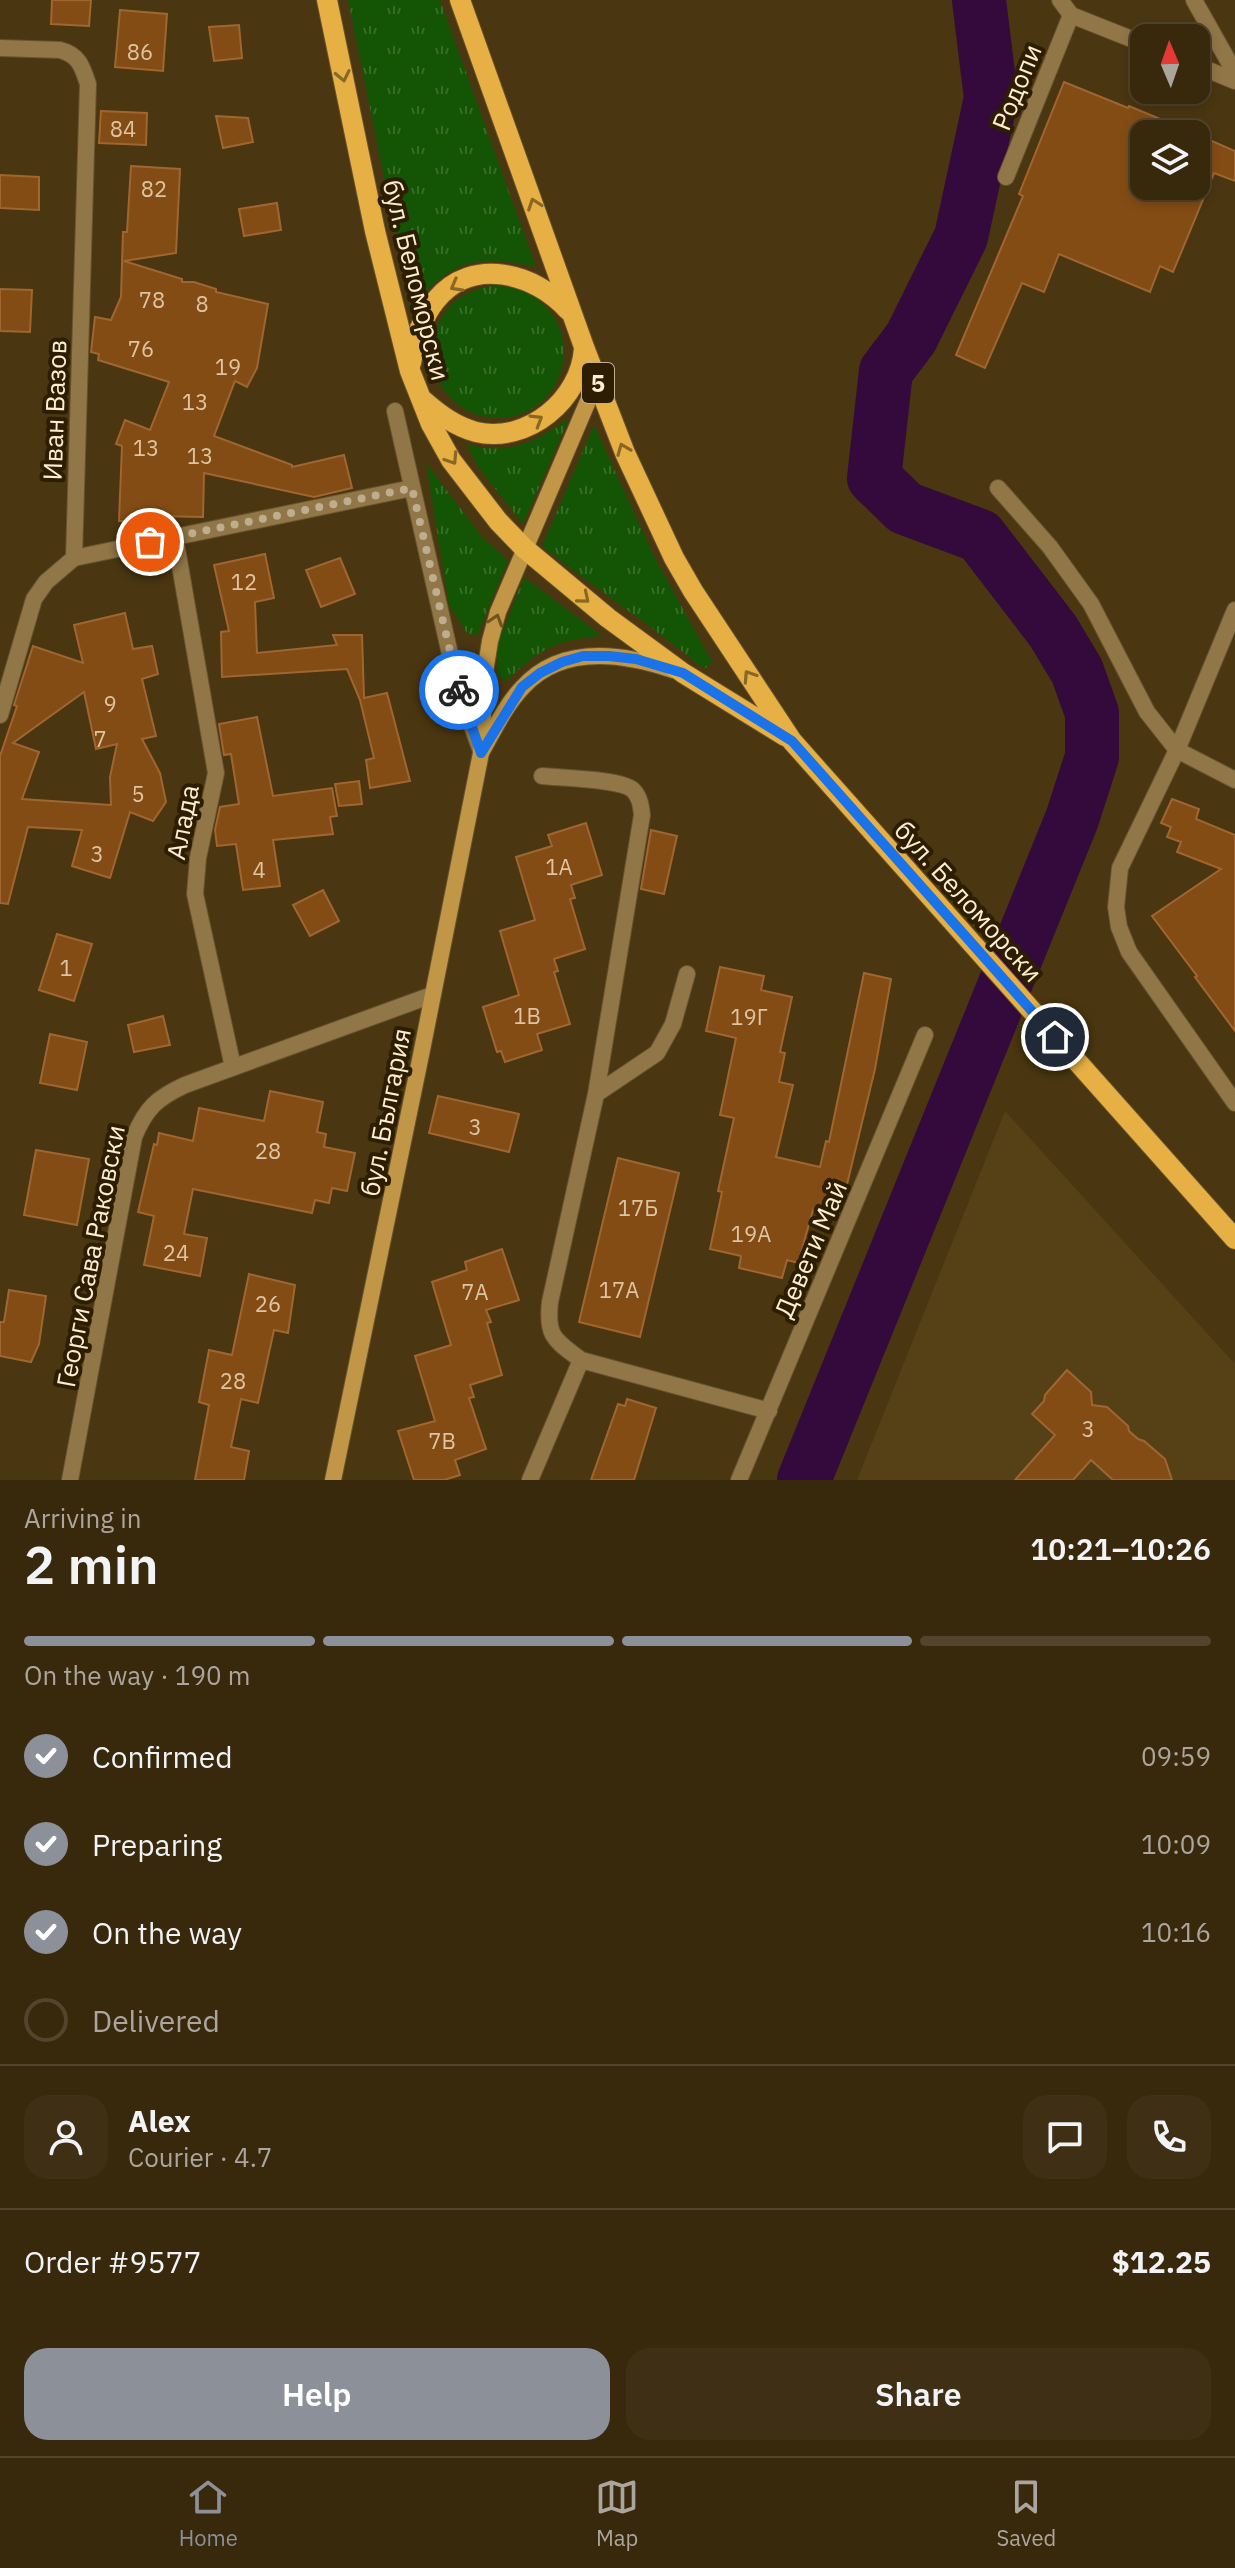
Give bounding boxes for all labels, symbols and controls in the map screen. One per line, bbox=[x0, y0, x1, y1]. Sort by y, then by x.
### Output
north arrow bbox=[1130, 24, 1210, 104]
map controls bbox=[1130, 24, 1210, 200]
house number: 86 bbox=[127, 37, 153, 66]
street label: Родопи bbox=[983, 39, 1049, 135]
one-way arrow bbox=[334, 69, 351, 83]
house number: 84 bbox=[110, 114, 136, 143]
button: layers bbox=[1130, 120, 1210, 200]
house number: 82 bbox=[141, 174, 167, 203]
street label: бул. Беломорски bbox=[376, 176, 458, 384]
one-way arrow bbox=[527, 198, 544, 212]
one-way arrow bbox=[450, 276, 464, 291]
house number: 78 bbox=[139, 285, 165, 314]
house number: 8 bbox=[195, 289, 209, 318]
house number: 76 bbox=[128, 334, 154, 363]
street label: Иван Вазов bbox=[35, 339, 73, 481]
house number: 19 bbox=[215, 352, 241, 381]
road number: 5 bbox=[582, 363, 614, 403]
house number: 13 bbox=[182, 387, 208, 416]
one-way arrow bbox=[528, 414, 543, 430]
house number: 13 bbox=[133, 433, 159, 462]
house number: 13 bbox=[187, 441, 213, 470]
one-way arrow bbox=[617, 443, 633, 457]
one-way arrow bbox=[442, 450, 457, 465]
pin bbox=[116, 508, 184, 576]
icon: bag bbox=[128, 520, 172, 564]
house number: 12 bbox=[231, 567, 257, 596]
one-way arrow bbox=[575, 588, 589, 603]
one-way arrow bbox=[487, 614, 503, 627]
courier bbox=[419, 650, 499, 730]
icon: bike bbox=[437, 668, 481, 712]
one-way arrow bbox=[743, 670, 758, 684]
house number: 9 bbox=[103, 689, 117, 718]
house number: 7 bbox=[93, 724, 107, 753]
house number: 5 bbox=[131, 779, 145, 808]
street label: Алада bbox=[158, 782, 206, 862]
street label: бул. Беломорски bbox=[888, 813, 1050, 989]
house number: 3 bbox=[90, 839, 104, 868]
house number: 1А bbox=[545, 852, 573, 881]
house number: 4 bbox=[252, 855, 266, 884]
house number: 1 bbox=[59, 953, 73, 982]
house number: 1В bbox=[513, 1001, 541, 1030]
house number: 19Г bbox=[730, 1002, 768, 1031]
pin bbox=[1021, 1003, 1089, 1071]
icon: home bbox=[1033, 1015, 1077, 1059]
street label: бул. България bbox=[352, 1025, 418, 1199]
house number: 3 bbox=[468, 1112, 482, 1141]
street label: Георги Сава Раковски bbox=[48, 1122, 132, 1390]
house number: 28 bbox=[255, 1136, 281, 1165]
street label: Девети Май bbox=[766, 1175, 854, 1323]
house number: 17Б bbox=[618, 1193, 658, 1222]
house number: 19А bbox=[731, 1219, 771, 1248]
house number: 24 bbox=[163, 1238, 189, 1267]
house number: 17А bbox=[599, 1275, 639, 1304]
house number: 7А bbox=[461, 1277, 489, 1306]
house number: 26 bbox=[255, 1289, 281, 1318]
house number: 28 bbox=[220, 1366, 246, 1395]
house number: 3 bbox=[1081, 1414, 1095, 1443]
house number: 7В bbox=[428, 1426, 456, 1455]
text: Arriving in bbox=[24, 1501, 141, 1535]
text: 10:21–10:26 bbox=[1030, 1529, 1211, 1568]
text: 2 min bbox=[24, 1531, 159, 1598]
text: On the way · 190 m bbox=[24, 1658, 250, 1692]
icon: check bbox=[24, 1734, 68, 1778]
text: Confirmed bbox=[92, 1737, 233, 1776]
text: 09:59 bbox=[1141, 1739, 1211, 1773]
icon: check bbox=[24, 1822, 68, 1866]
text: Preparing bbox=[92, 1825, 222, 1864]
text: 10:09 bbox=[1141, 1827, 1211, 1861]
icon: check bbox=[24, 1910, 68, 1954]
text: On the way bbox=[92, 1913, 242, 1952]
text: 10:16 bbox=[1141, 1915, 1211, 1949]
text: Delivered bbox=[92, 2001, 220, 2040]
button: person bbox=[24, 2095, 108, 2179]
button: chat bbox=[1023, 2095, 1107, 2179]
button: phone bbox=[1127, 2095, 1211, 2179]
text: Alex bbox=[128, 2101, 191, 2140]
text: Courier · 4.7 bbox=[128, 2140, 272, 2174]
text: Order #9577 bbox=[24, 2242, 201, 2281]
text: $12.25 bbox=[1112, 2242, 1211, 2281]
button: Help bbox=[24, 2348, 610, 2440]
button: Share bbox=[626, 2348, 1211, 2440]
tab: Home bbox=[179, 2475, 238, 2552]
tab: Map bbox=[595, 2475, 639, 2552]
tab: Saved bbox=[996, 2475, 1056, 2552]

